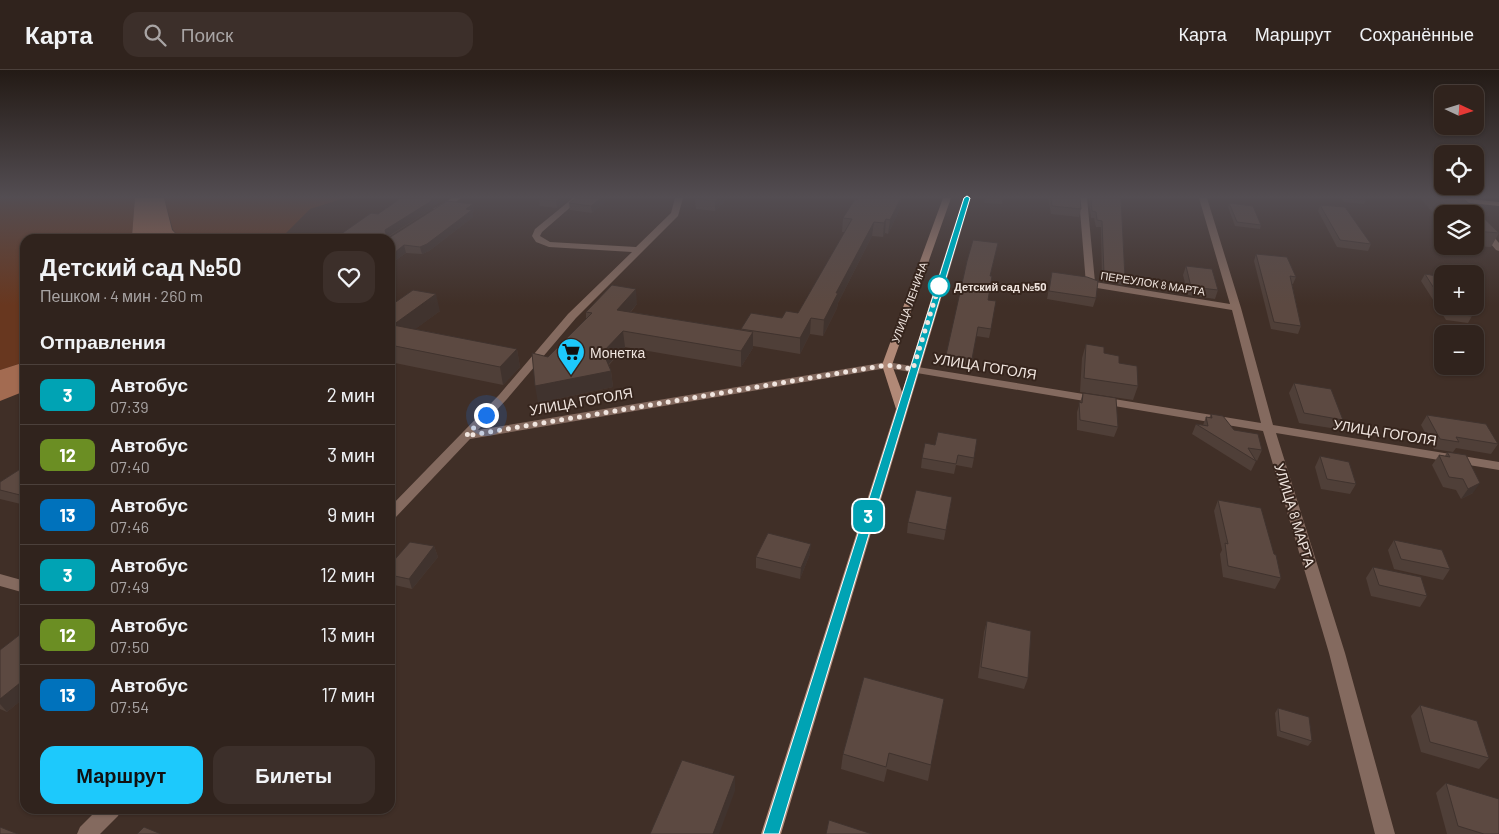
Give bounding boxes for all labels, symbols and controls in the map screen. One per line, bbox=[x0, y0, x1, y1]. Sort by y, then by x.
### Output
search box bbox=[123, 12, 473, 57]
text: Карта bbox=[25, 20, 93, 49]
icon: search bbox=[141, 21, 169, 49]
text: Поиск bbox=[181, 23, 233, 46]
text: Карта bbox=[1179, 23, 1227, 45]
text: Маршрут bbox=[1255, 23, 1331, 45]
text: Сохранённые bbox=[1359, 23, 1474, 45]
north arrow bbox=[1434, 85, 1484, 135]
map controls bbox=[1434, 85, 1484, 375]
button: locate bbox=[1434, 145, 1484, 195]
button: layers bbox=[1434, 205, 1484, 255]
button: heart bbox=[323, 251, 375, 303]
text: Детский сад №50 bbox=[40, 252, 242, 281]
street label: УЛИЦА ЛЕНИНА bbox=[888, 259, 930, 344]
button: + bbox=[1434, 265, 1484, 315]
street label: ПЕРЕУЛОК 8 МАРТА bbox=[1100, 268, 1207, 298]
marker: Детский сад №50 bbox=[928, 275, 950, 297]
place label: Детский сад №50 bbox=[954, 280, 1047, 293]
text: Пешком · 4 мин · 260 m bbox=[40, 286, 203, 305]
button: − bbox=[1434, 325, 1484, 375]
text: Отправления bbox=[40, 330, 166, 353]
supermarket icon: Монетка bbox=[556, 337, 586, 376]
place label: Монетка bbox=[590, 344, 646, 361]
street label: УЛИЦА ГОГОЛЯ bbox=[932, 349, 1038, 383]
text: Автобус bbox=[110, 373, 188, 396]
text: 2 мин bbox=[327, 383, 375, 406]
text: 3 bbox=[63, 384, 72, 406]
street label: УЛИЦА ГОГОЛЯ bbox=[528, 384, 634, 418]
text: 07:39 bbox=[110, 397, 149, 416]
your location bbox=[474, 403, 499, 428]
street label: УЛИЦА ГОГОЛЯ bbox=[1332, 415, 1438, 449]
text: Автобус bbox=[110, 433, 188, 456]
text: 3 мин bbox=[327, 443, 375, 466]
text: 12 bbox=[59, 444, 76, 466]
text: 07:40 bbox=[110, 457, 150, 476]
street label: УЛИЦА 8 МАРТА bbox=[1271, 461, 1319, 569]
text: Автобус bbox=[110, 493, 188, 516]
line badge: 3 bbox=[852, 500, 884, 532]
text: 9 мин bbox=[327, 503, 375, 526]
text: 13 bbox=[59, 504, 76, 526]
text: 3 bbox=[863, 505, 873, 527]
text: 07:46 bbox=[110, 517, 149, 536]
text: Автобус bbox=[110, 553, 188, 576]
text: 12 мин bbox=[320, 563, 375, 586]
text: 3 bbox=[63, 564, 72, 586]
text: 07:49 bbox=[110, 577, 149, 596]
text: Автобус bbox=[110, 613, 188, 636]
text: 13 мин bbox=[321, 623, 375, 646]
text: 12 bbox=[59, 624, 76, 646]
text: 07:50 bbox=[110, 637, 149, 656]
text: Автобус bbox=[110, 673, 188, 696]
text: 17 мин bbox=[321, 683, 375, 706]
text: 13 bbox=[59, 684, 76, 706]
text: 07:54 bbox=[110, 697, 149, 716]
button: Маршрут bbox=[40, 746, 203, 804]
button: Билеты bbox=[213, 746, 375, 804]

